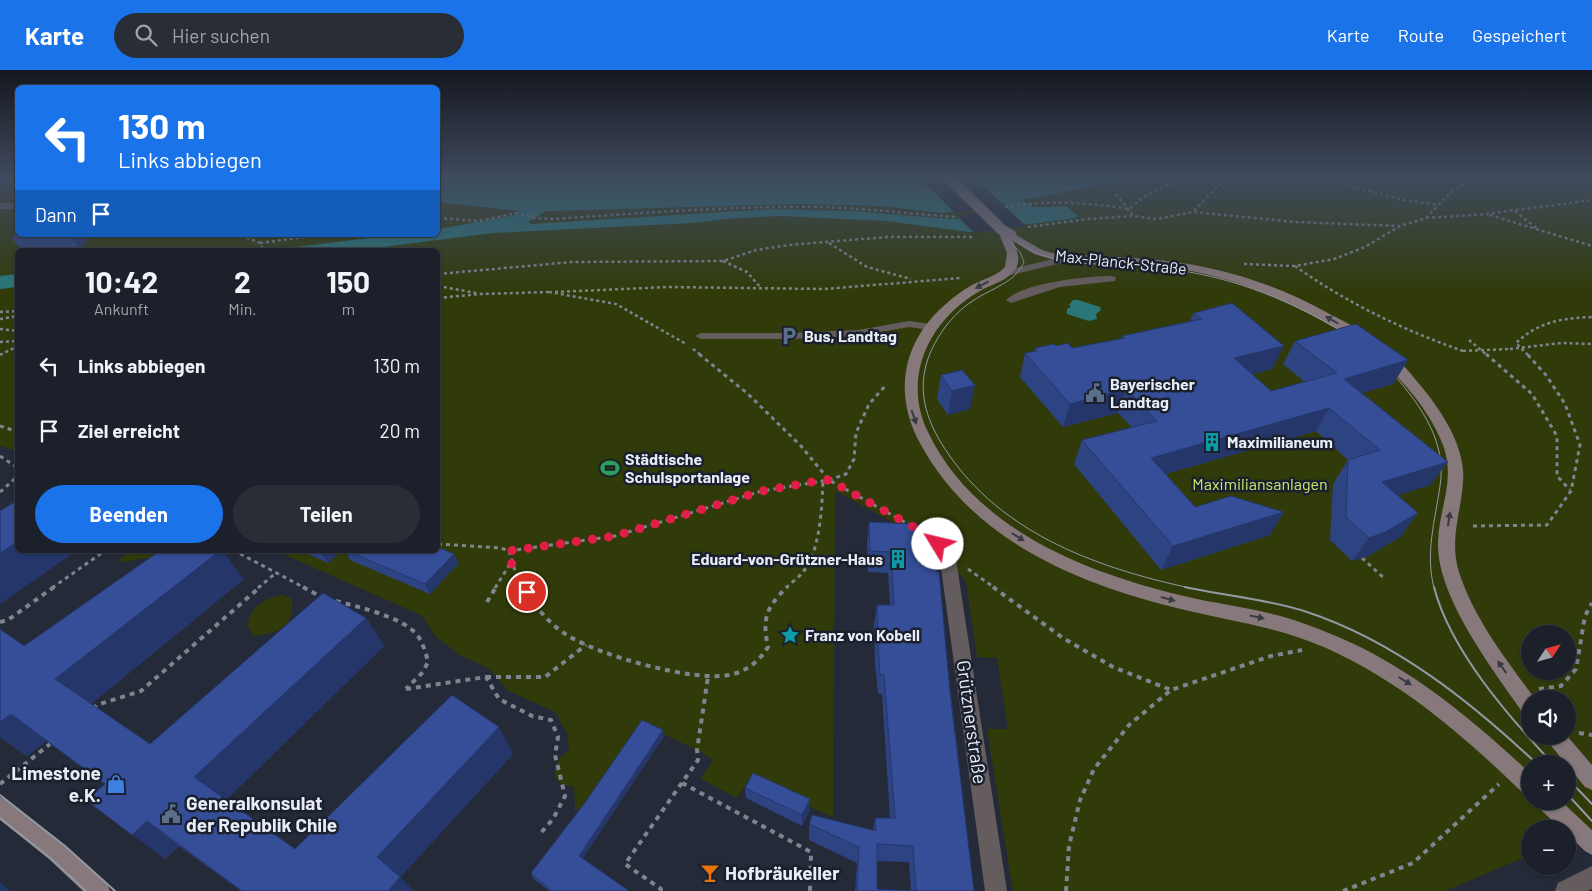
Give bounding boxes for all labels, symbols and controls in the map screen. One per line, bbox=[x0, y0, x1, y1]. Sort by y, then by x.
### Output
search box bbox=[114, 13, 464, 58]
text: Karte bbox=[25, 21, 84, 50]
icon: search bbox=[132, 21, 160, 49]
text: Hier suchen bbox=[172, 24, 270, 47]
text: Karte bbox=[1327, 24, 1370, 46]
text: Route bbox=[1398, 24, 1444, 46]
text: Gespeichert bbox=[1472, 24, 1567, 46]
text: 130 m bbox=[118, 104, 205, 146]
icon: left bbox=[35, 105, 100, 170]
text: Links abbiegen bbox=[118, 146, 262, 172]
icon: arrive bbox=[87, 200, 115, 228]
text: Dann bbox=[35, 203, 77, 226]
street label: Max-Planck-Straße bbox=[1054, 245, 1188, 278]
text: 10:42 bbox=[85, 263, 158, 299]
text: 2 bbox=[234, 263, 251, 299]
text: 150 bbox=[326, 263, 370, 299]
one-way arrow bbox=[975, 281, 990, 289]
text: Ankunft bbox=[94, 299, 149, 318]
text: Min. bbox=[228, 299, 256, 318]
text: m bbox=[342, 299, 355, 318]
one-way arrow bbox=[1324, 316, 1339, 324]
parking icon: Bus, Landtag bbox=[778, 325, 800, 347]
place label: Bus, Landtag bbox=[804, 326, 897, 345]
icon: left bbox=[35, 352, 63, 380]
text: Links abbiegen bbox=[78, 354, 205, 377]
text: 130 m bbox=[373, 354, 420, 377]
place label: Bayerischer Landtag bbox=[1110, 374, 1195, 411]
public building icon: Bayerischer Landtag bbox=[1084, 382, 1106, 404]
one-way arrow bbox=[911, 410, 919, 425]
icon: arrive bbox=[35, 417, 63, 445]
text: Ziel erreicht bbox=[78, 419, 180, 442]
text: 20 m bbox=[380, 419, 420, 442]
building icon: Maximilianeum bbox=[1201, 431, 1223, 453]
place label: Maximilianeum bbox=[1227, 432, 1333, 451]
place label: Städtische Schulsportanlage bbox=[625, 449, 750, 486]
sports icon: Städtische Schulsportanlage bbox=[599, 457, 621, 479]
park label: Maximiliansanlagen bbox=[1192, 474, 1328, 493]
button: Beenden bbox=[35, 485, 223, 543]
button: Teilen bbox=[233, 485, 420, 543]
one-way arrow bbox=[1446, 510, 1454, 526]
position arrow bbox=[911, 517, 963, 569]
one-way arrow bbox=[1012, 533, 1025, 542]
building icon: Eduard-von-Grützner-Haus bbox=[887, 548, 909, 570]
place label: Eduard-von-Grützner-Haus bbox=[691, 549, 883, 568]
pin bbox=[506, 571, 548, 613]
icon: arrive bbox=[513, 578, 541, 606]
one-way arrow bbox=[1160, 595, 1175, 603]
one-way arrow bbox=[1249, 613, 1264, 621]
place icon: Franz von Kobell bbox=[779, 624, 801, 646]
place label: Franz von Kobell bbox=[805, 625, 920, 644]
north arrow bbox=[1521, 625, 1576, 680]
map controls bbox=[1521, 625, 1576, 875]
street label: Grütznerstraße bbox=[952, 659, 993, 785]
one-way arrow bbox=[1497, 661, 1507, 674]
one-way arrow bbox=[1399, 677, 1412, 686]
button: sound bbox=[1521, 690, 1576, 745]
button: + bbox=[1521, 755, 1576, 810]
place label: Limestone e.K. bbox=[11, 761, 101, 806]
shop icon: Limestone e.K. bbox=[105, 773, 127, 795]
place label: Generalkonsulat der Republik Chile bbox=[186, 791, 337, 836]
public building icon: Generalkonsulat der Republik Chile bbox=[160, 803, 182, 825]
button: − bbox=[1521, 820, 1576, 875]
place label: Hofbräukeller bbox=[725, 861, 840, 884]
bar icon: Hofbräukeller bbox=[699, 862, 721, 884]

